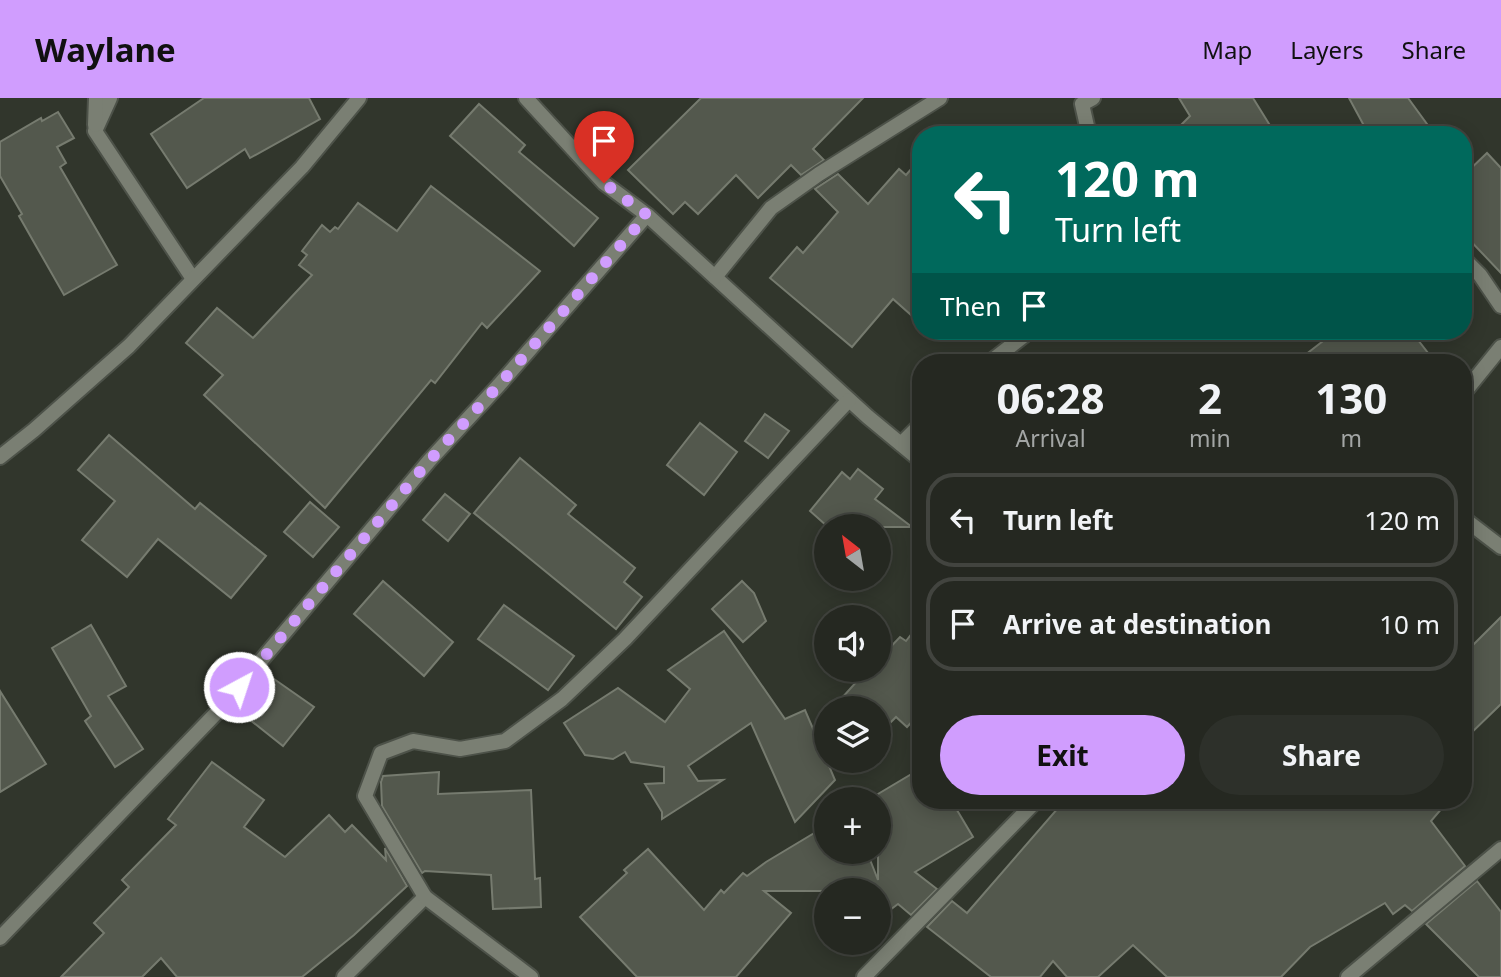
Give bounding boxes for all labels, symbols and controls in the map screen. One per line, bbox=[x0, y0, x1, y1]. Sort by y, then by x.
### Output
text: Waylane bbox=[35, 27, 176, 72]
text: Map bbox=[1202, 33, 1252, 66]
text: Layers bbox=[1290, 33, 1364, 66]
text: Share bbox=[1402, 33, 1466, 66]
pin bbox=[574, 111, 634, 183]
icon: arrive bbox=[585, 122, 623, 160]
text: 120 m bbox=[1055, 145, 1200, 211]
icon: left bbox=[940, 154, 1031, 245]
text: Turn left bbox=[1055, 208, 1181, 251]
icon: arrive bbox=[1015, 287, 1053, 325]
text: Then bbox=[940, 288, 1001, 324]
text: 06:28 bbox=[997, 369, 1104, 426]
text: 2 bbox=[1198, 369, 1222, 426]
text: 130 bbox=[1315, 369, 1387, 426]
text: Arrival bbox=[1015, 422, 1086, 454]
text: min bbox=[1189, 422, 1231, 454]
text: m bbox=[1341, 422, 1362, 454]
icon: left bbox=[944, 501, 982, 539]
text: Turn left bbox=[1003, 502, 1114, 538]
text: 120 m bbox=[1364, 502, 1440, 538]
north arrow bbox=[814, 514, 891, 592]
map controls bbox=[814, 514, 891, 955]
button: sound bbox=[814, 605, 891, 682]
icon: arrive bbox=[944, 605, 982, 643]
text: Arrive at destination bbox=[1003, 606, 1272, 642]
text: 10 m bbox=[1379, 606, 1440, 642]
position arrow bbox=[202, 650, 276, 724]
button: layers bbox=[814, 696, 891, 773]
button: Exit bbox=[940, 715, 1185, 795]
button: Share bbox=[1199, 715, 1444, 795]
button: + bbox=[814, 787, 891, 864]
button: − bbox=[814, 878, 891, 955]

